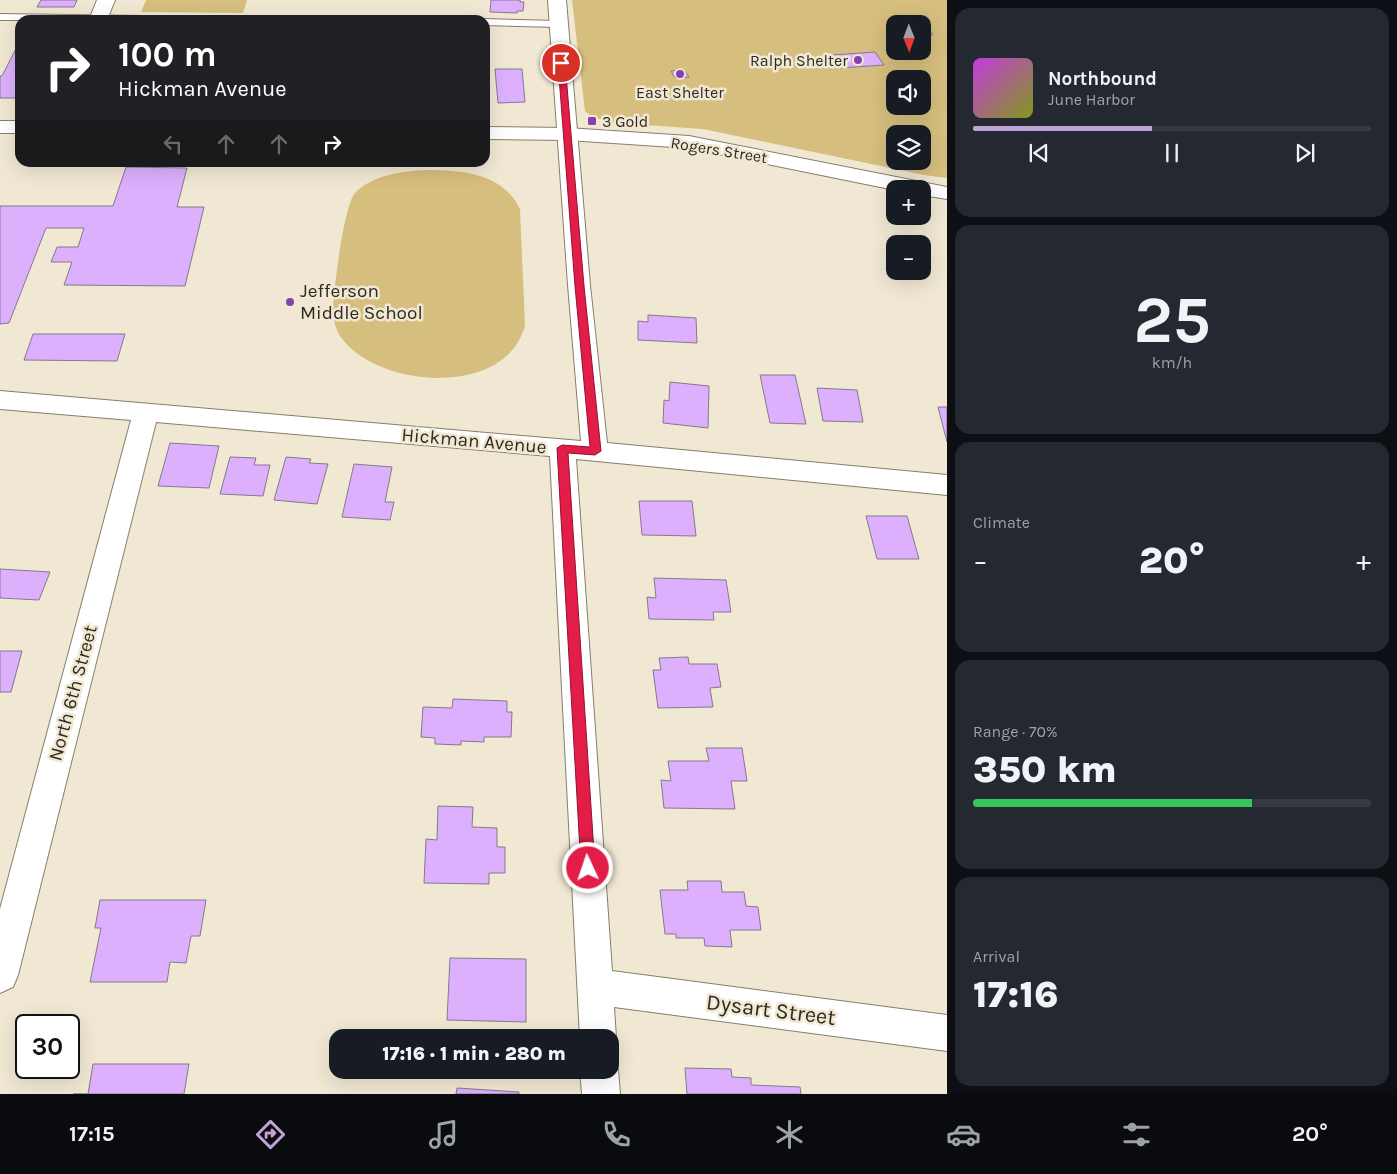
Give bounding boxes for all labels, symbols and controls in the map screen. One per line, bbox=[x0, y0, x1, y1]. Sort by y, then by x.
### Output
north arrow bbox=[886, 15, 931, 60]
map controls bbox=[886, 15, 931, 280]
text: 100 m bbox=[118, 34, 217, 75]
icon: right bbox=[35, 35, 100, 100]
pin bbox=[540, 42, 582, 84]
icon: arrive bbox=[547, 49, 575, 77]
place label: Ralph Shelter bbox=[750, 51, 848, 70]
marker: Ralph Shelter bbox=[852, 54, 864, 66]
marker: East Shelter bbox=[674, 68, 686, 80]
text: Northbound bbox=[1048, 68, 1157, 90]
button: sound bbox=[886, 70, 931, 115]
text: Hickman Avenue bbox=[118, 76, 287, 102]
place label: East Shelter bbox=[636, 83, 724, 102]
text: June Harbor bbox=[1048, 90, 1135, 109]
place label: 3 Gold bbox=[602, 112, 648, 131]
marker: 3 Gold bbox=[586, 115, 598, 127]
button: layers bbox=[886, 125, 931, 170]
icon: left bbox=[159, 130, 187, 158]
icon: ahead bbox=[212, 130, 240, 158]
icon: ahead bbox=[265, 130, 293, 158]
icon: right bbox=[318, 130, 346, 158]
street label: Rogers Street bbox=[669, 133, 769, 167]
icon: previous bbox=[1025, 139, 1053, 167]
icon: pause bbox=[1158, 139, 1186, 167]
icon: next bbox=[1291, 139, 1319, 167]
button: + bbox=[886, 180, 931, 225]
button: − bbox=[886, 235, 931, 280]
place label: Jefferson Middle School bbox=[300, 280, 423, 324]
text: 25 bbox=[1133, 282, 1211, 358]
marker: Jefferson Middle School bbox=[284, 296, 296, 308]
text: km/h bbox=[1152, 353, 1192, 372]
street label: Hickman Avenue bbox=[401, 424, 547, 458]
text: Climate bbox=[973, 513, 1030, 532]
text: 20° bbox=[1139, 538, 1205, 583]
text: − bbox=[973, 544, 988, 577]
text: + bbox=[1356, 544, 1371, 577]
street label: North 6th Street bbox=[44, 623, 102, 763]
text: Range · 70% bbox=[973, 722, 1058, 741]
text: 350 km bbox=[973, 747, 1117, 792]
position arrow bbox=[561, 841, 613, 893]
text: Arrival bbox=[973, 947, 1020, 966]
text: 17:16 bbox=[973, 972, 1058, 1017]
street label: Dysart Street bbox=[705, 989, 837, 1031]
speed limit sign: 30 bbox=[15, 1014, 80, 1079]
text: 17:16 · 1 min · 280 m bbox=[382, 1043, 566, 1065]
icon: directions bbox=[253, 1117, 288, 1152]
icon: music bbox=[426, 1117, 461, 1152]
icon: phone bbox=[599, 1117, 634, 1152]
icon: climate bbox=[772, 1117, 807, 1152]
icon: car bbox=[946, 1117, 981, 1152]
icon: filters bbox=[1119, 1117, 1154, 1152]
text: 17:15 bbox=[69, 1121, 114, 1147]
text: 20° bbox=[1292, 1121, 1328, 1147]

